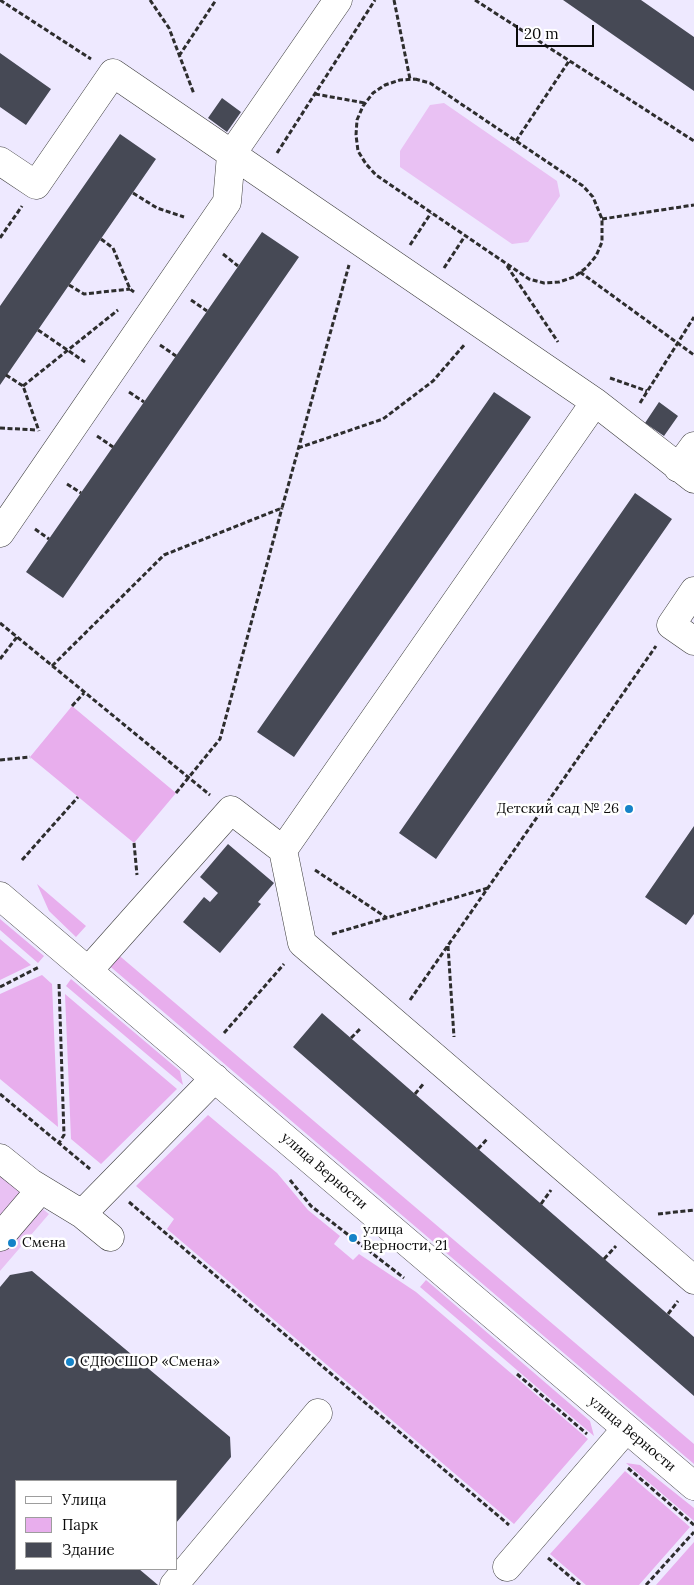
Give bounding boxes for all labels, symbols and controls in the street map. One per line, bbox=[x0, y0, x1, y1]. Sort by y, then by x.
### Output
scale bar bbox=[519, 15, 596, 47]
text: 20 m bbox=[524, 24, 559, 43]
place label: Детский сад № 26 bbox=[497, 801, 619, 817]
marker: Детский сад № 26 bbox=[623, 803, 635, 815]
street label: улица Верности bbox=[277, 1129, 371, 1213]
place label: улица Верности, 21 bbox=[363, 1222, 448, 1254]
marker: улица Верности, 21 bbox=[347, 1232, 359, 1244]
place label: Смена bbox=[22, 1235, 66, 1251]
marker: Смена bbox=[6, 1237, 18, 1249]
place label: СДЮСШОР «Смена» bbox=[80, 1354, 220, 1370]
marker: СДЮСШОР «Смена» bbox=[64, 1356, 76, 1368]
street label: улица Верности bbox=[585, 1393, 679, 1475]
legend bbox=[15, 1480, 178, 1570]
text: Улица bbox=[62, 1490, 106, 1509]
text: Парк bbox=[62, 1515, 98, 1534]
text: Здание bbox=[62, 1540, 115, 1559]

